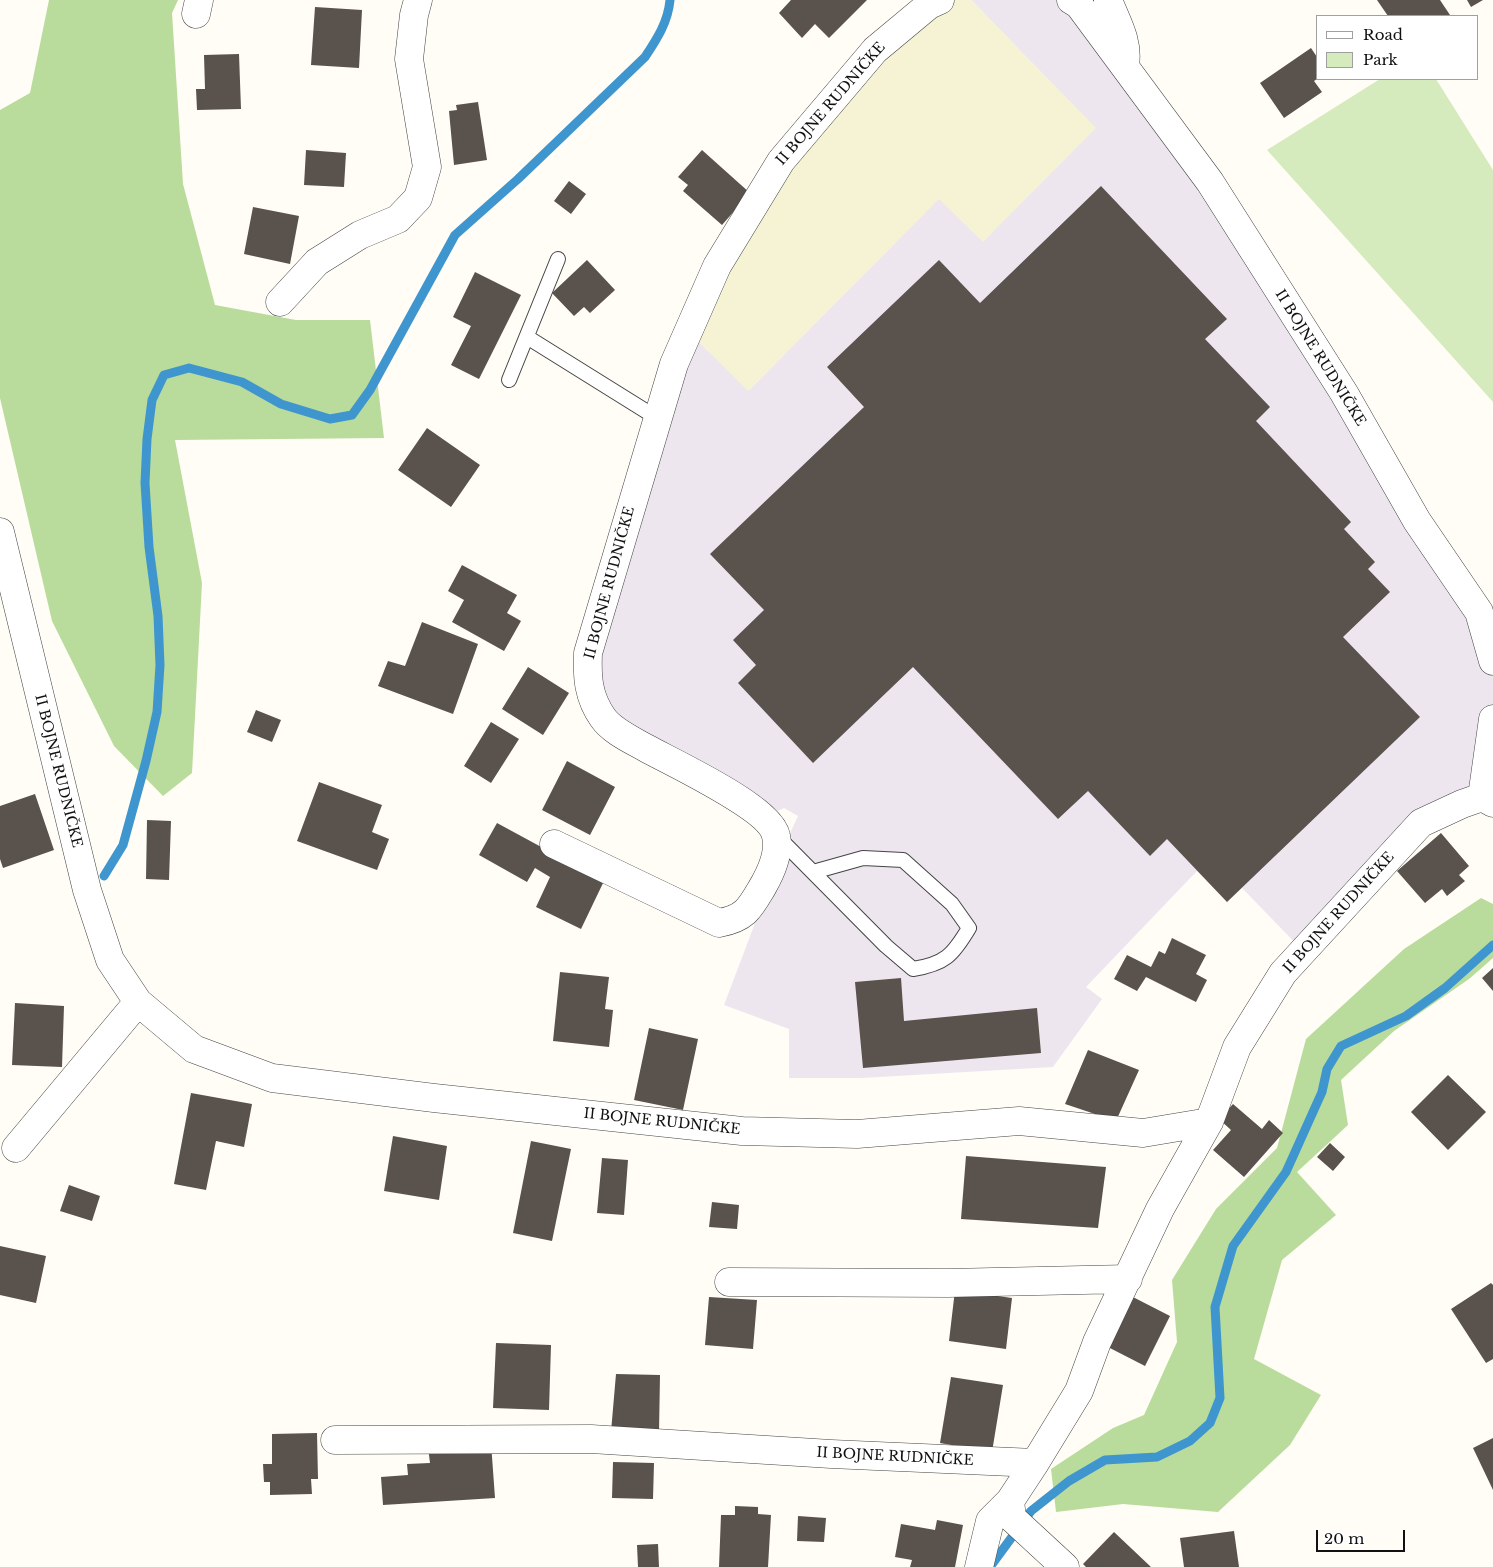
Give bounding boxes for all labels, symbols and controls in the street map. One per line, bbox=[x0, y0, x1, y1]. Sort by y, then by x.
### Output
legend bbox=[1316, 15, 1478, 80]
text: Road bbox=[1363, 25, 1403, 44]
street label: II BOJNE RUDNIČKE bbox=[773, 39, 889, 169]
text: Park bbox=[1363, 50, 1398, 69]
street label: II BOJNE RUDNIČKE bbox=[1271, 287, 1369, 429]
street label: II BOJNE RUDNIČKE bbox=[582, 505, 638, 661]
street label: II BOJNE RUDNIČKE bbox=[31, 693, 85, 849]
street label: II BOJNE RUDNIČKE bbox=[1280, 849, 1398, 977]
street label: II BOJNE RUDNIČKE bbox=[583, 1105, 741, 1139]
street label: II BOJNE RUDNIČKE bbox=[816, 1444, 974, 1470]
scale bar bbox=[1318, 1520, 1407, 1552]
text: 20 m bbox=[1324, 1529, 1364, 1548]

